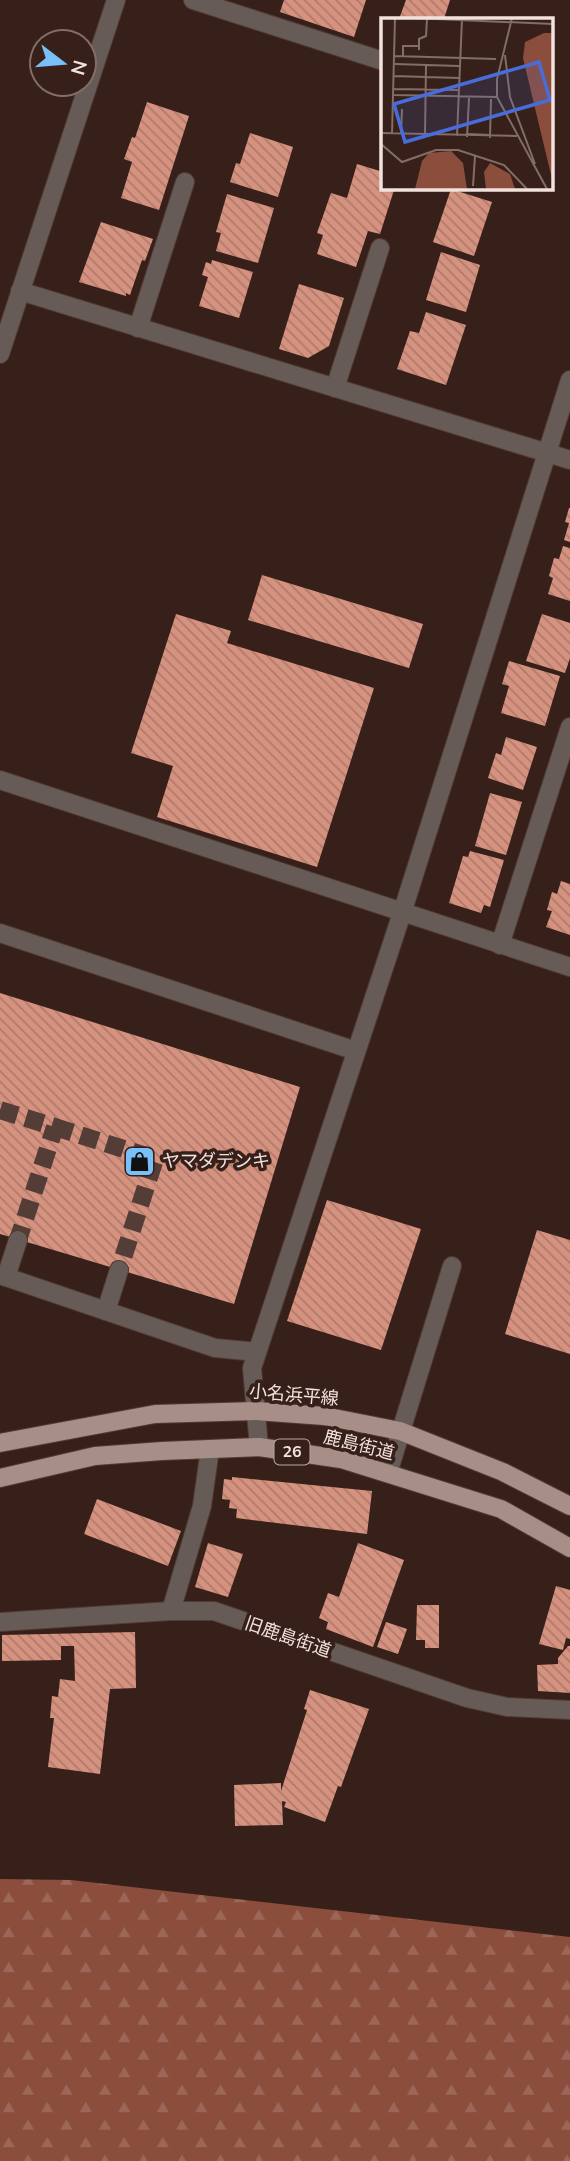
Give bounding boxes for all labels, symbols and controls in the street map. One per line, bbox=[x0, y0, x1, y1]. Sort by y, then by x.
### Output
inset map bbox=[381, 18, 552, 189]
north arrow bbox=[28, 28, 98, 98]
text: N bbox=[64, 57, 93, 78]
shop icon: ヤマダデンキ bbox=[122, 1144, 156, 1178]
place label: ヤマダデンキ bbox=[162, 1149, 270, 1173]
street label: 小名浜平線 bbox=[248, 1379, 340, 1411]
street label: 鹿島街道 bbox=[321, 1425, 397, 1465]
road number: 26 bbox=[274, 1440, 310, 1464]
street label: 旧鹿島街道 bbox=[242, 1611, 334, 1663]

